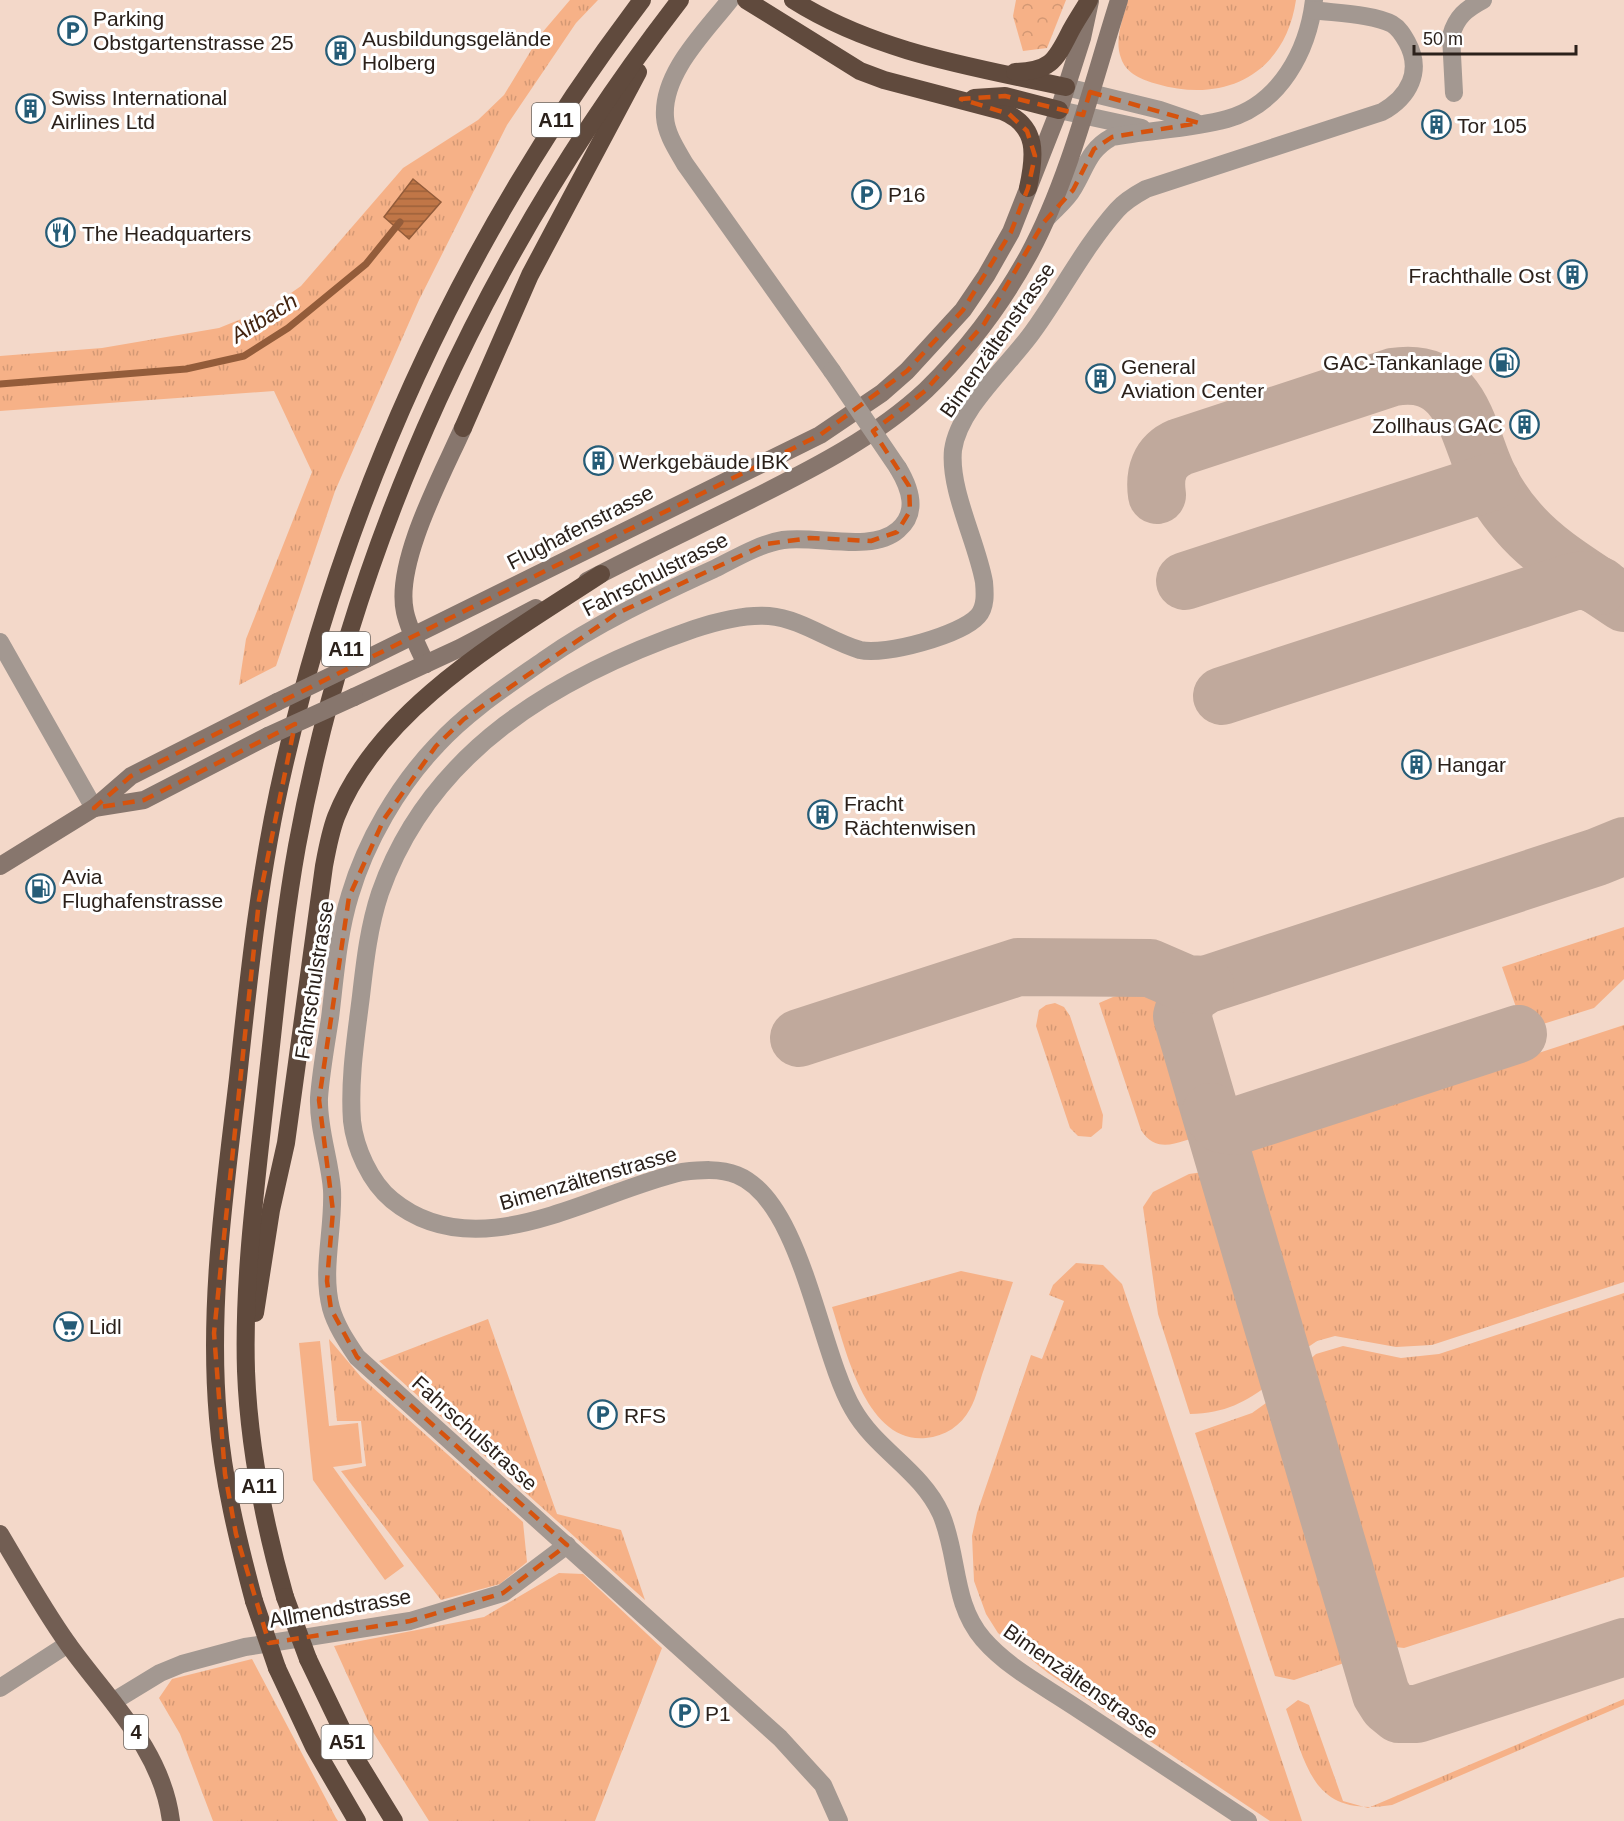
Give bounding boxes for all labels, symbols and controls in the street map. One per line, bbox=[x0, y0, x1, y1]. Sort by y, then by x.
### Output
place label: Parking Obstgartenstrasse 25 bbox=[93, 7, 294, 54]
parking icon: Parking Obstgartenstrasse 25 bbox=[56, 14, 88, 46]
scale bar bbox=[1414, 18, 1576, 56]
place label: Ausbildungsgelände Holberg bbox=[362, 27, 551, 74]
text: 50 m bbox=[1423, 29, 1463, 49]
building icon: Ausbildungsgelände Holberg bbox=[325, 34, 357, 66]
place label: Swiss International Airlines Ltd bbox=[51, 86, 227, 133]
building icon: Swiss International Airlines Ltd bbox=[14, 93, 46, 125]
road number: A11 bbox=[532, 103, 580, 137]
building icon: Tor 105 bbox=[1420, 109, 1452, 141]
place label: Tor 105 bbox=[1457, 114, 1527, 137]
parking icon: P16 bbox=[851, 178, 883, 210]
place label: P16 bbox=[888, 183, 925, 206]
restaurant icon: The Headquarters bbox=[45, 217, 77, 249]
place label: The Headquarters bbox=[82, 222, 251, 245]
street label: Bimenzältenstrasse bbox=[935, 258, 1059, 422]
building icon: Frachthalle Ost bbox=[1556, 259, 1588, 291]
place label: Frachthalle Ost bbox=[1409, 264, 1551, 287]
water label: Altbach bbox=[225, 288, 302, 349]
fuel station icon: GAC-Tankanlage bbox=[1488, 346, 1520, 378]
place label: GAC-Tankanlage bbox=[1323, 351, 1483, 374]
place label: General Aviation Center bbox=[1121, 355, 1264, 402]
building icon: General Aviation Center bbox=[1084, 362, 1116, 394]
building icon: Zollhaus GAC bbox=[1508, 409, 1540, 441]
place label: Zollhaus GAC bbox=[1372, 414, 1503, 437]
building icon: Werkgebäude IBK bbox=[582, 445, 614, 477]
place label: Werkgebäude IBK bbox=[619, 450, 789, 473]
street label: Flughafenstrasse bbox=[503, 480, 657, 574]
street label: Fahrschulstrasse bbox=[579, 527, 731, 621]
road number: A11 bbox=[322, 632, 370, 666]
building icon: Hangar bbox=[1400, 748, 1432, 780]
place label: Hangar bbox=[1437, 753, 1506, 776]
place label: Fracht Rächtenwisen bbox=[844, 792, 976, 839]
building icon: Fracht Rächtenwisen bbox=[807, 799, 839, 831]
place label: Avia Flughafenstrasse bbox=[62, 865, 223, 912]
fuel station icon: Avia Flughafenstrasse bbox=[25, 872, 57, 904]
street label: Fahrschulstrasse bbox=[290, 899, 338, 1061]
street label: Bimenzältenstrasse bbox=[497, 1142, 679, 1214]
supermarket icon: Lidl bbox=[52, 1310, 84, 1342]
place label: Lidl bbox=[89, 1315, 122, 1338]
street label: Fahrschulstrasse bbox=[408, 1371, 542, 1495]
parking icon: RFS bbox=[587, 1399, 619, 1431]
place label: RFS bbox=[624, 1404, 666, 1427]
road number: A11 bbox=[235, 1469, 283, 1503]
street label: Allmendstrasse bbox=[267, 1584, 413, 1632]
street label: Bimenzältenstrasse bbox=[999, 1619, 1163, 1743]
parking icon: P1 bbox=[668, 1697, 700, 1729]
place label: P1 bbox=[705, 1702, 731, 1725]
road number: 4 bbox=[124, 1715, 148, 1749]
road number: A51 bbox=[322, 1725, 372, 1759]

